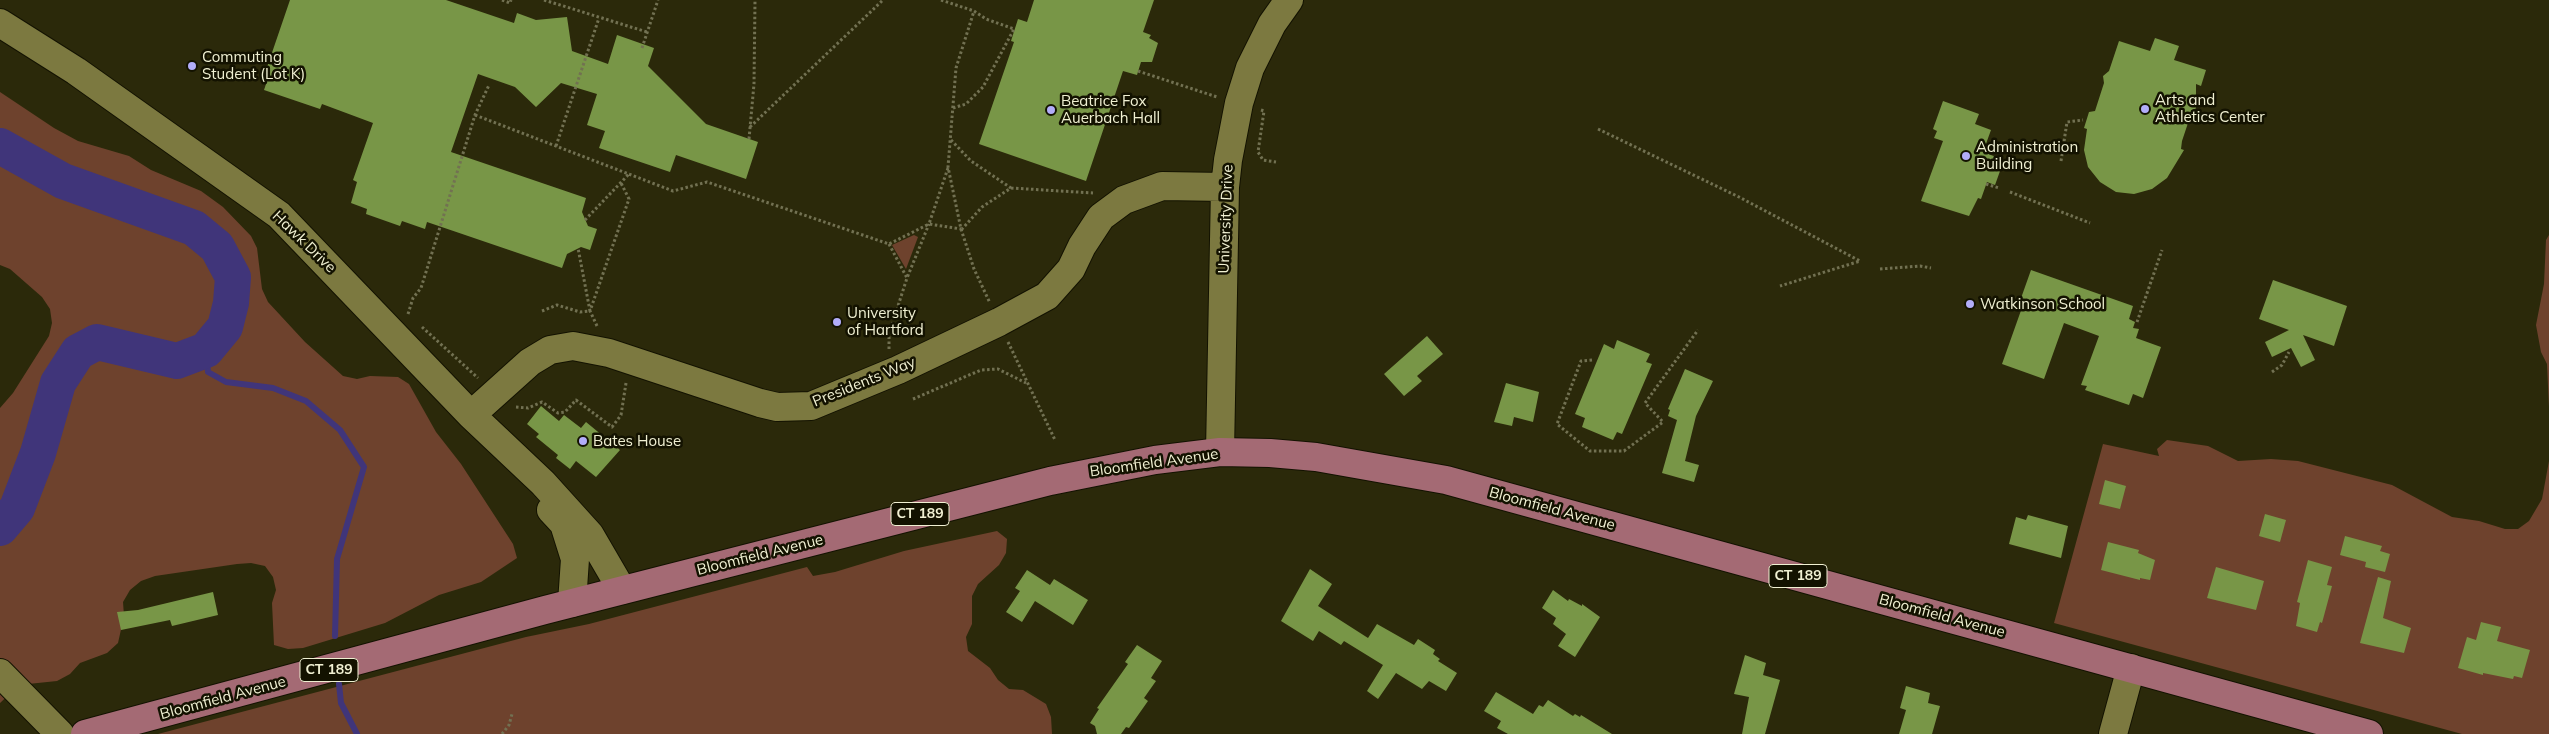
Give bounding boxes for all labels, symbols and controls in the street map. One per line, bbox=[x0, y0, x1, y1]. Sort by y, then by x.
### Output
place label: Commuting Student (Lot K) bbox=[202, 48, 305, 83]
marker: Commuting Student (Lot K) bbox=[186, 60, 198, 72]
place label: Arts and Athletics Center bbox=[2155, 91, 2265, 126]
place label: Beatrice Fox Auerbach Hall bbox=[1061, 92, 1160, 127]
marker: Arts and Athletics Center bbox=[2139, 103, 2151, 115]
marker: Beatrice Fox Auerbach Hall bbox=[1045, 104, 1057, 116]
place label: Administration Building bbox=[1976, 138, 2078, 173]
marker: Administration Building bbox=[1960, 150, 1972, 162]
street label: University Drive bbox=[1215, 164, 1237, 274]
street label: Hawk Drive bbox=[268, 207, 340, 277]
place label: Watkinson School bbox=[1980, 295, 2105, 313]
marker: Watkinson School bbox=[1964, 298, 1976, 310]
place label: University of Hartford bbox=[847, 304, 924, 339]
marker: University of Hartford bbox=[831, 316, 843, 328]
street label: Presidents Way bbox=[810, 353, 918, 411]
place label: Bates House bbox=[593, 432, 681, 450]
marker: Bates House bbox=[577, 435, 589, 447]
street label: Bloomfield Avenue bbox=[1089, 445, 1219, 481]
street label: Bloomfield Avenue bbox=[1487, 484, 1617, 534]
road number: CT 189 bbox=[891, 502, 949, 526]
street label: Bloomfield Avenue bbox=[695, 531, 825, 579]
road number: CT 189 bbox=[1769, 564, 1827, 588]
street label: Bloomfield Avenue bbox=[1877, 591, 2007, 641]
road number: CT 189 bbox=[300, 658, 358, 682]
street label: Bloomfield Avenue bbox=[158, 673, 288, 723]

